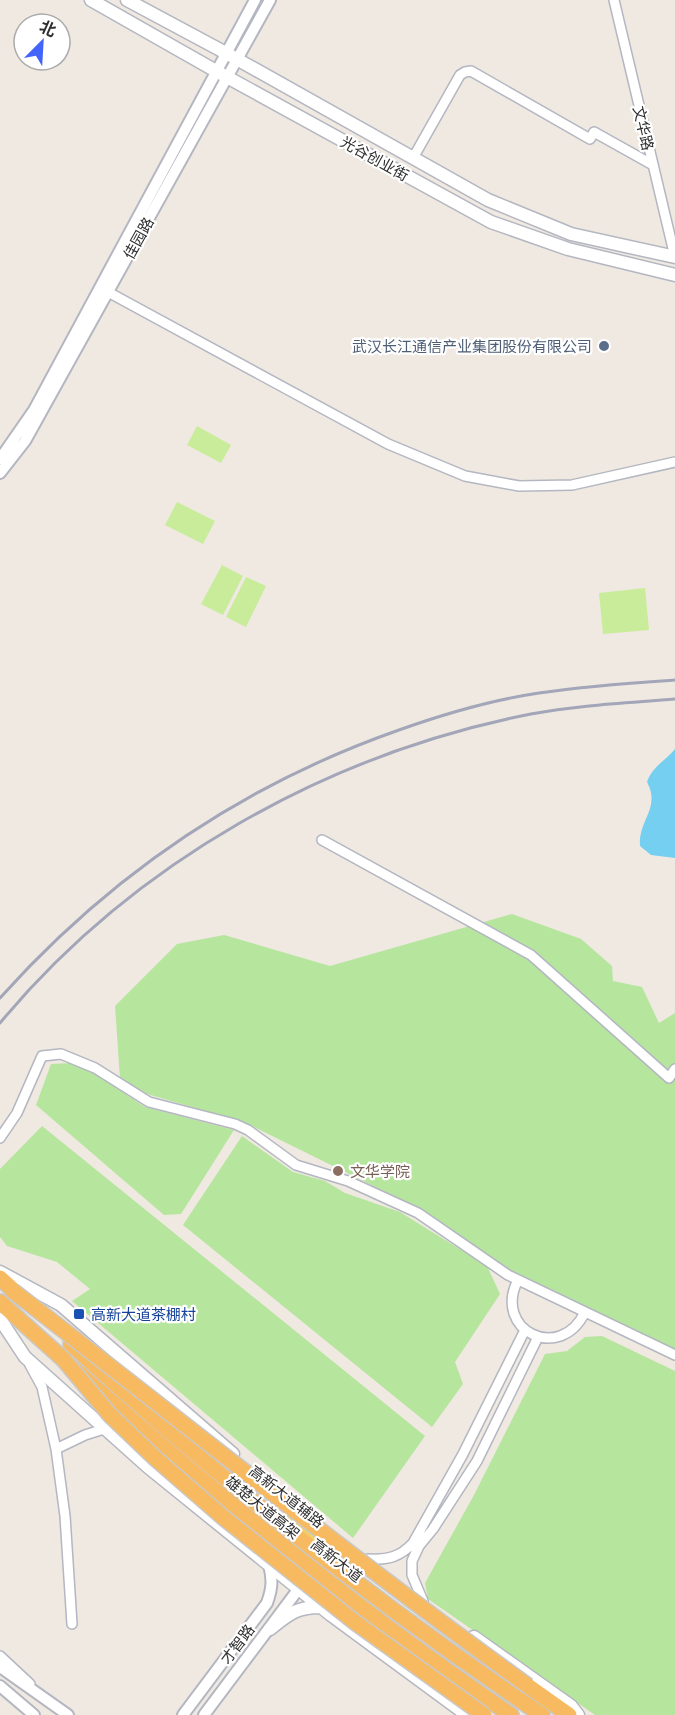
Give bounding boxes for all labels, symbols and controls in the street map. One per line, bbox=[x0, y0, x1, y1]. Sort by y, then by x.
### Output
north arrow bbox=[12, 12, 72, 72]
text: 北 bbox=[36, 15, 60, 42]
street label: 文华路 bbox=[629, 104, 659, 152]
street label: 光谷创业街 bbox=[337, 131, 413, 185]
street label: 佳园路 bbox=[118, 213, 158, 263]
place label: 武汉长江通信产业集团股份有限公司 bbox=[352, 336, 592, 356]
marker: 武汉长江通信产业集团股份有限公司 bbox=[597, 339, 611, 353]
place label: 文华学院 bbox=[350, 1161, 410, 1181]
marker: 文华学院 bbox=[331, 1164, 345, 1178]
place label: 高新大道茶棚村 bbox=[91, 1304, 196, 1324]
marker: 高新大道茶棚村 bbox=[72, 1307, 86, 1321]
street label: 高新大道辅路 bbox=[245, 1460, 329, 1532]
street label: 雄楚大道高架 bbox=[222, 1471, 304, 1543]
street label: 高新大道 bbox=[307, 1534, 367, 1586]
street label: 才智路 bbox=[215, 1620, 259, 1668]

